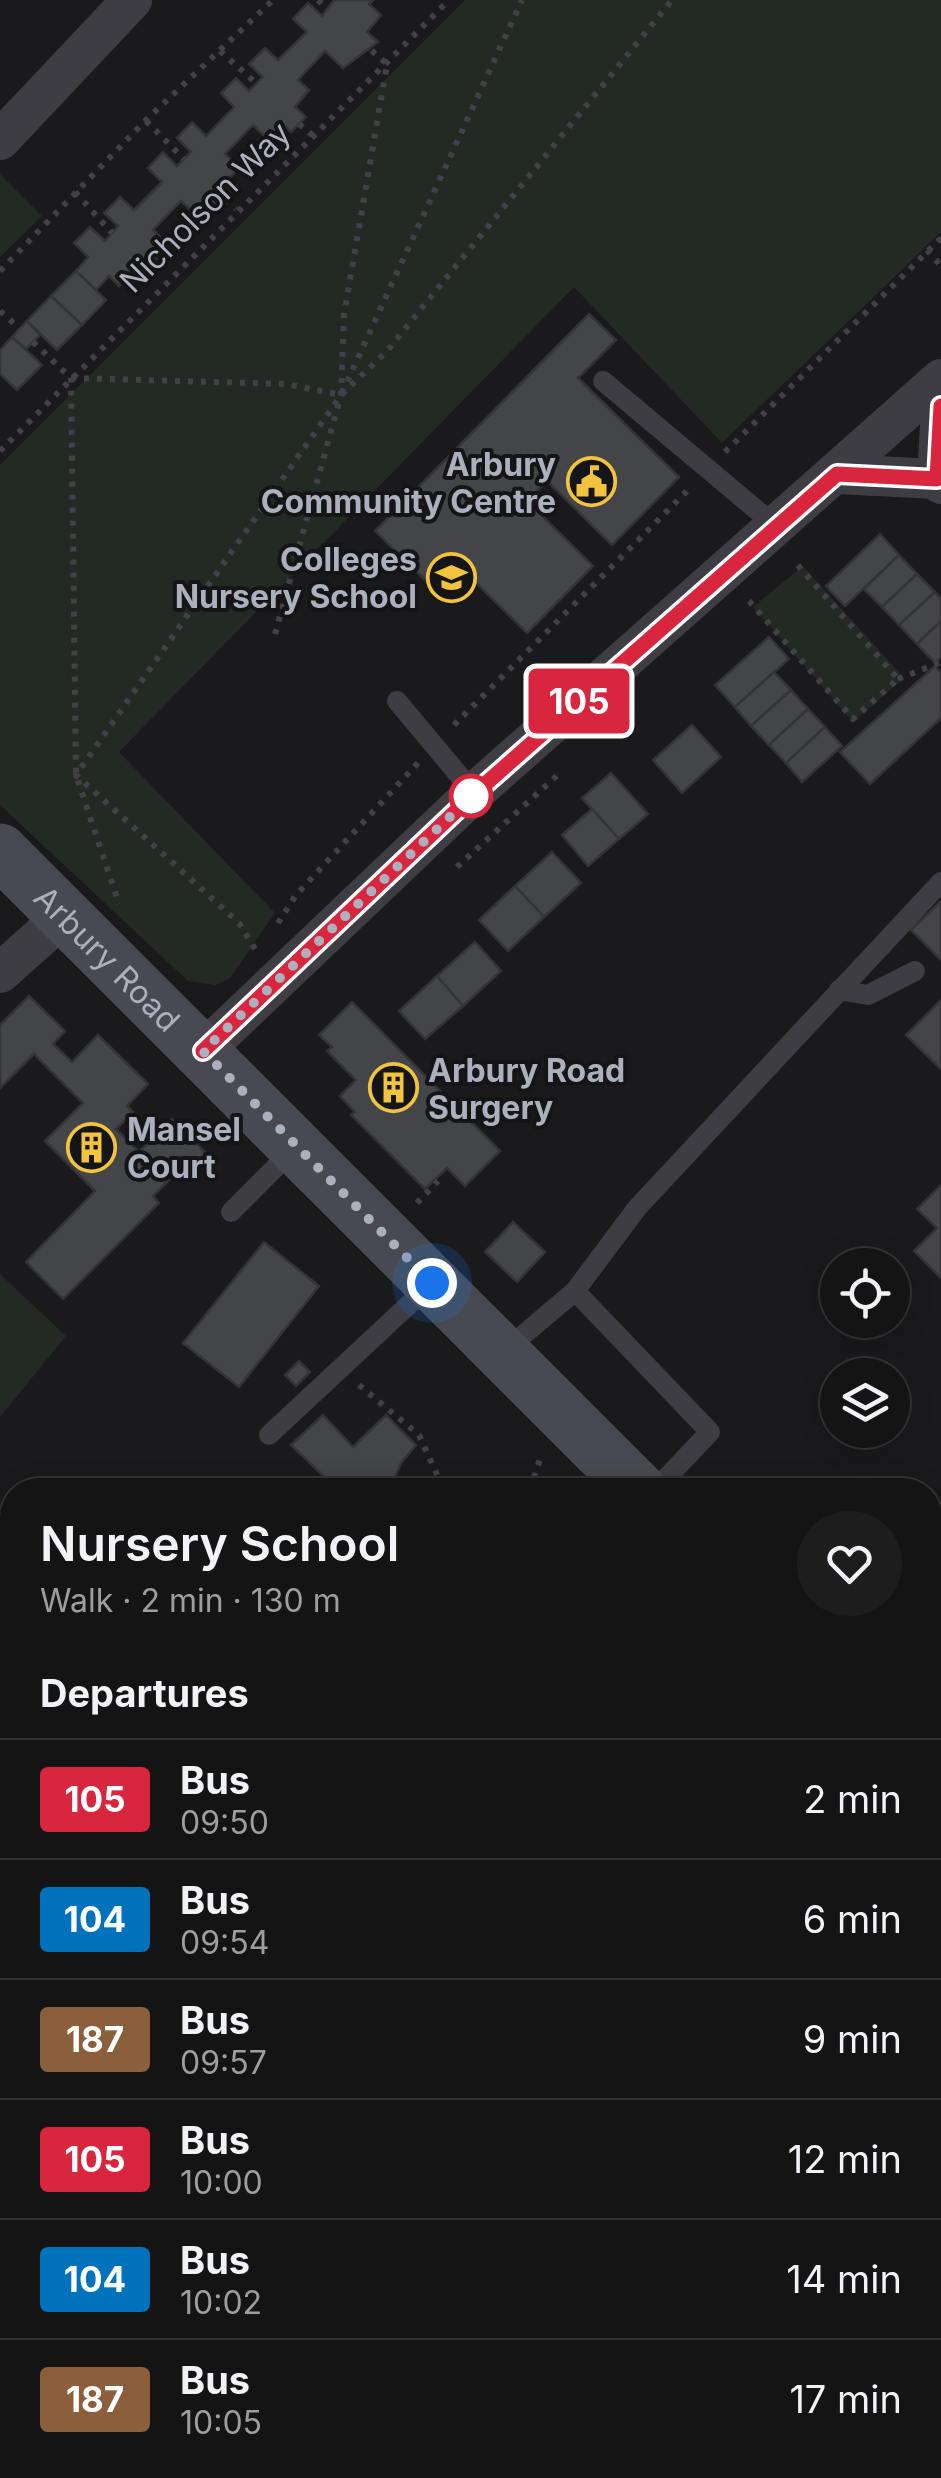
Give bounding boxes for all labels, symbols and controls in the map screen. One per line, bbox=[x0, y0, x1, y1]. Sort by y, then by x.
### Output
street label: Nicholson Way bbox=[112, 114, 298, 300]
place label: Arbury Community Centre bbox=[261, 445, 556, 521]
public building icon: Arbury Community Centre bbox=[565, 456, 617, 508]
place label: Colleges Nursery School bbox=[175, 540, 417, 616]
school or university icon: Colleges Nursery School bbox=[426, 551, 478, 603]
line badge: 105 bbox=[522, 668, 636, 734]
text: 105 bbox=[548, 680, 610, 722]
unlabelled marker bbox=[450, 775, 492, 817]
street label: Arbury Road bbox=[27, 878, 188, 1039]
place label: Arbury Road Surgery bbox=[428, 1051, 625, 1127]
building icon: Arbury Road Surgery bbox=[367, 1062, 419, 1114]
place label: Mansel Court bbox=[127, 1110, 241, 1186]
building icon: Mansel Court bbox=[66, 1121, 118, 1173]
map controls bbox=[820, 1248, 910, 1448]
button: locate bbox=[820, 1248, 910, 1338]
your location bbox=[407, 1258, 457, 1308]
button: layers bbox=[820, 1358, 910, 1448]
button: heart bbox=[797, 1511, 902, 1616]
text: Nursery School bbox=[40, 1514, 399, 1573]
text: Walk · 2 min · 130 m bbox=[40, 1581, 341, 1620]
text: Departures bbox=[40, 1670, 249, 1716]
text: Bus bbox=[180, 1757, 250, 1803]
text: 2 min bbox=[803, 1776, 902, 1822]
text: 105 bbox=[64, 1778, 126, 1820]
text: 09:50 bbox=[180, 1803, 269, 1842]
text: Bus bbox=[180, 1877, 250, 1923]
text: 6 min bbox=[803, 1896, 902, 1942]
text: 104 bbox=[64, 1898, 126, 1940]
text: 09:54 bbox=[180, 1923, 269, 1962]
text: Bus bbox=[180, 1997, 250, 2043]
text: 9 min bbox=[803, 2016, 902, 2062]
text: 187 bbox=[66, 2018, 124, 2060]
text: 09:57 bbox=[180, 2043, 267, 2082]
text: Bus bbox=[180, 2117, 250, 2163]
text: 12 min bbox=[788, 2136, 902, 2182]
text: 105 bbox=[64, 2138, 126, 2180]
text: 10:00 bbox=[180, 2163, 263, 2202]
text: Bus bbox=[180, 2237, 250, 2283]
text: 14 min bbox=[786, 2256, 902, 2302]
text: 104 bbox=[64, 2258, 126, 2300]
text: 10:02 bbox=[180, 2283, 262, 2322]
text: Bus bbox=[180, 2357, 250, 2403]
text: 17 min bbox=[789, 2376, 902, 2422]
text: 187 bbox=[66, 2378, 124, 2420]
text: 10:05 bbox=[180, 2403, 262, 2442]

